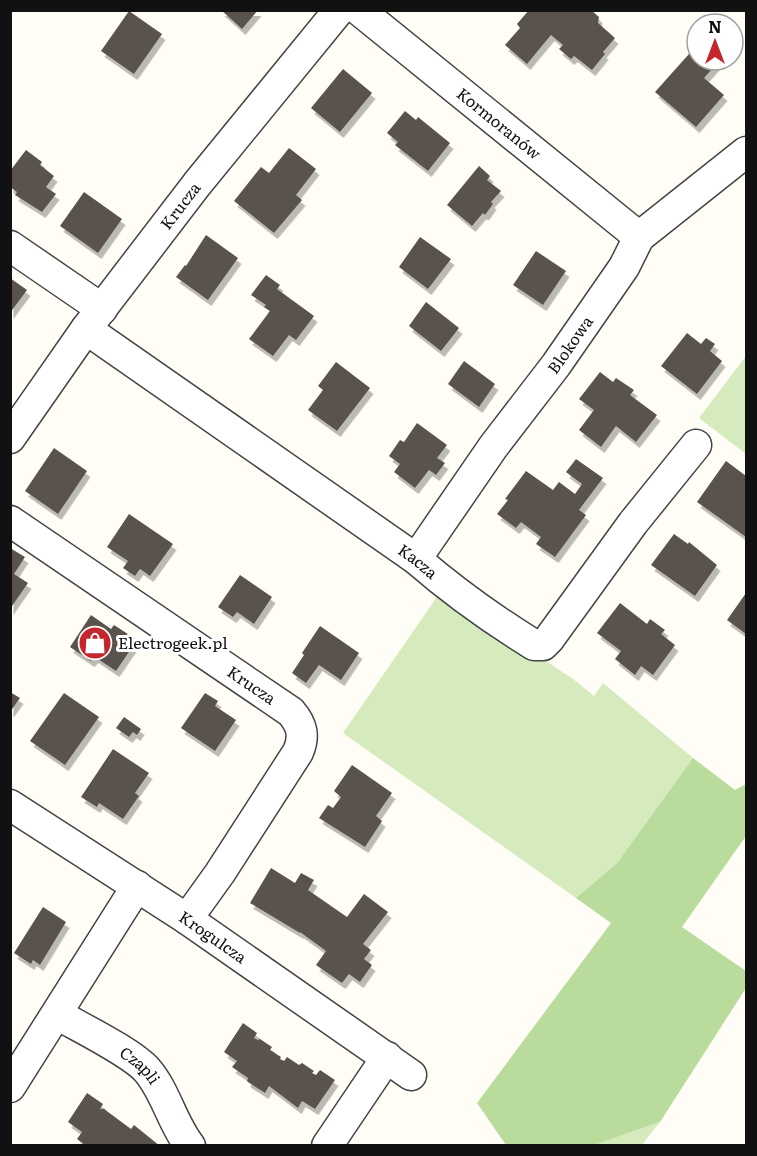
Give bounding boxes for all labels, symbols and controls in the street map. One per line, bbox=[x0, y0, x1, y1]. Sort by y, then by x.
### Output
north arrow bbox=[685, 12, 745, 72]
text: N bbox=[708, 14, 722, 38]
street label: Kormoranów bbox=[452, 81, 547, 164]
street label: Krucza bbox=[153, 176, 206, 234]
street label: Blokowa bbox=[541, 310, 598, 378]
street label: Kacza bbox=[394, 537, 444, 584]
shop icon: Electrogeek.pl bbox=[77, 625, 113, 661]
place label: Electrogeek.pl bbox=[118, 630, 228, 654]
street label: Krucza bbox=[223, 659, 282, 710]
street label: Krogulcza bbox=[175, 904, 252, 968]
street label: Czapli bbox=[116, 1040, 167, 1089]

